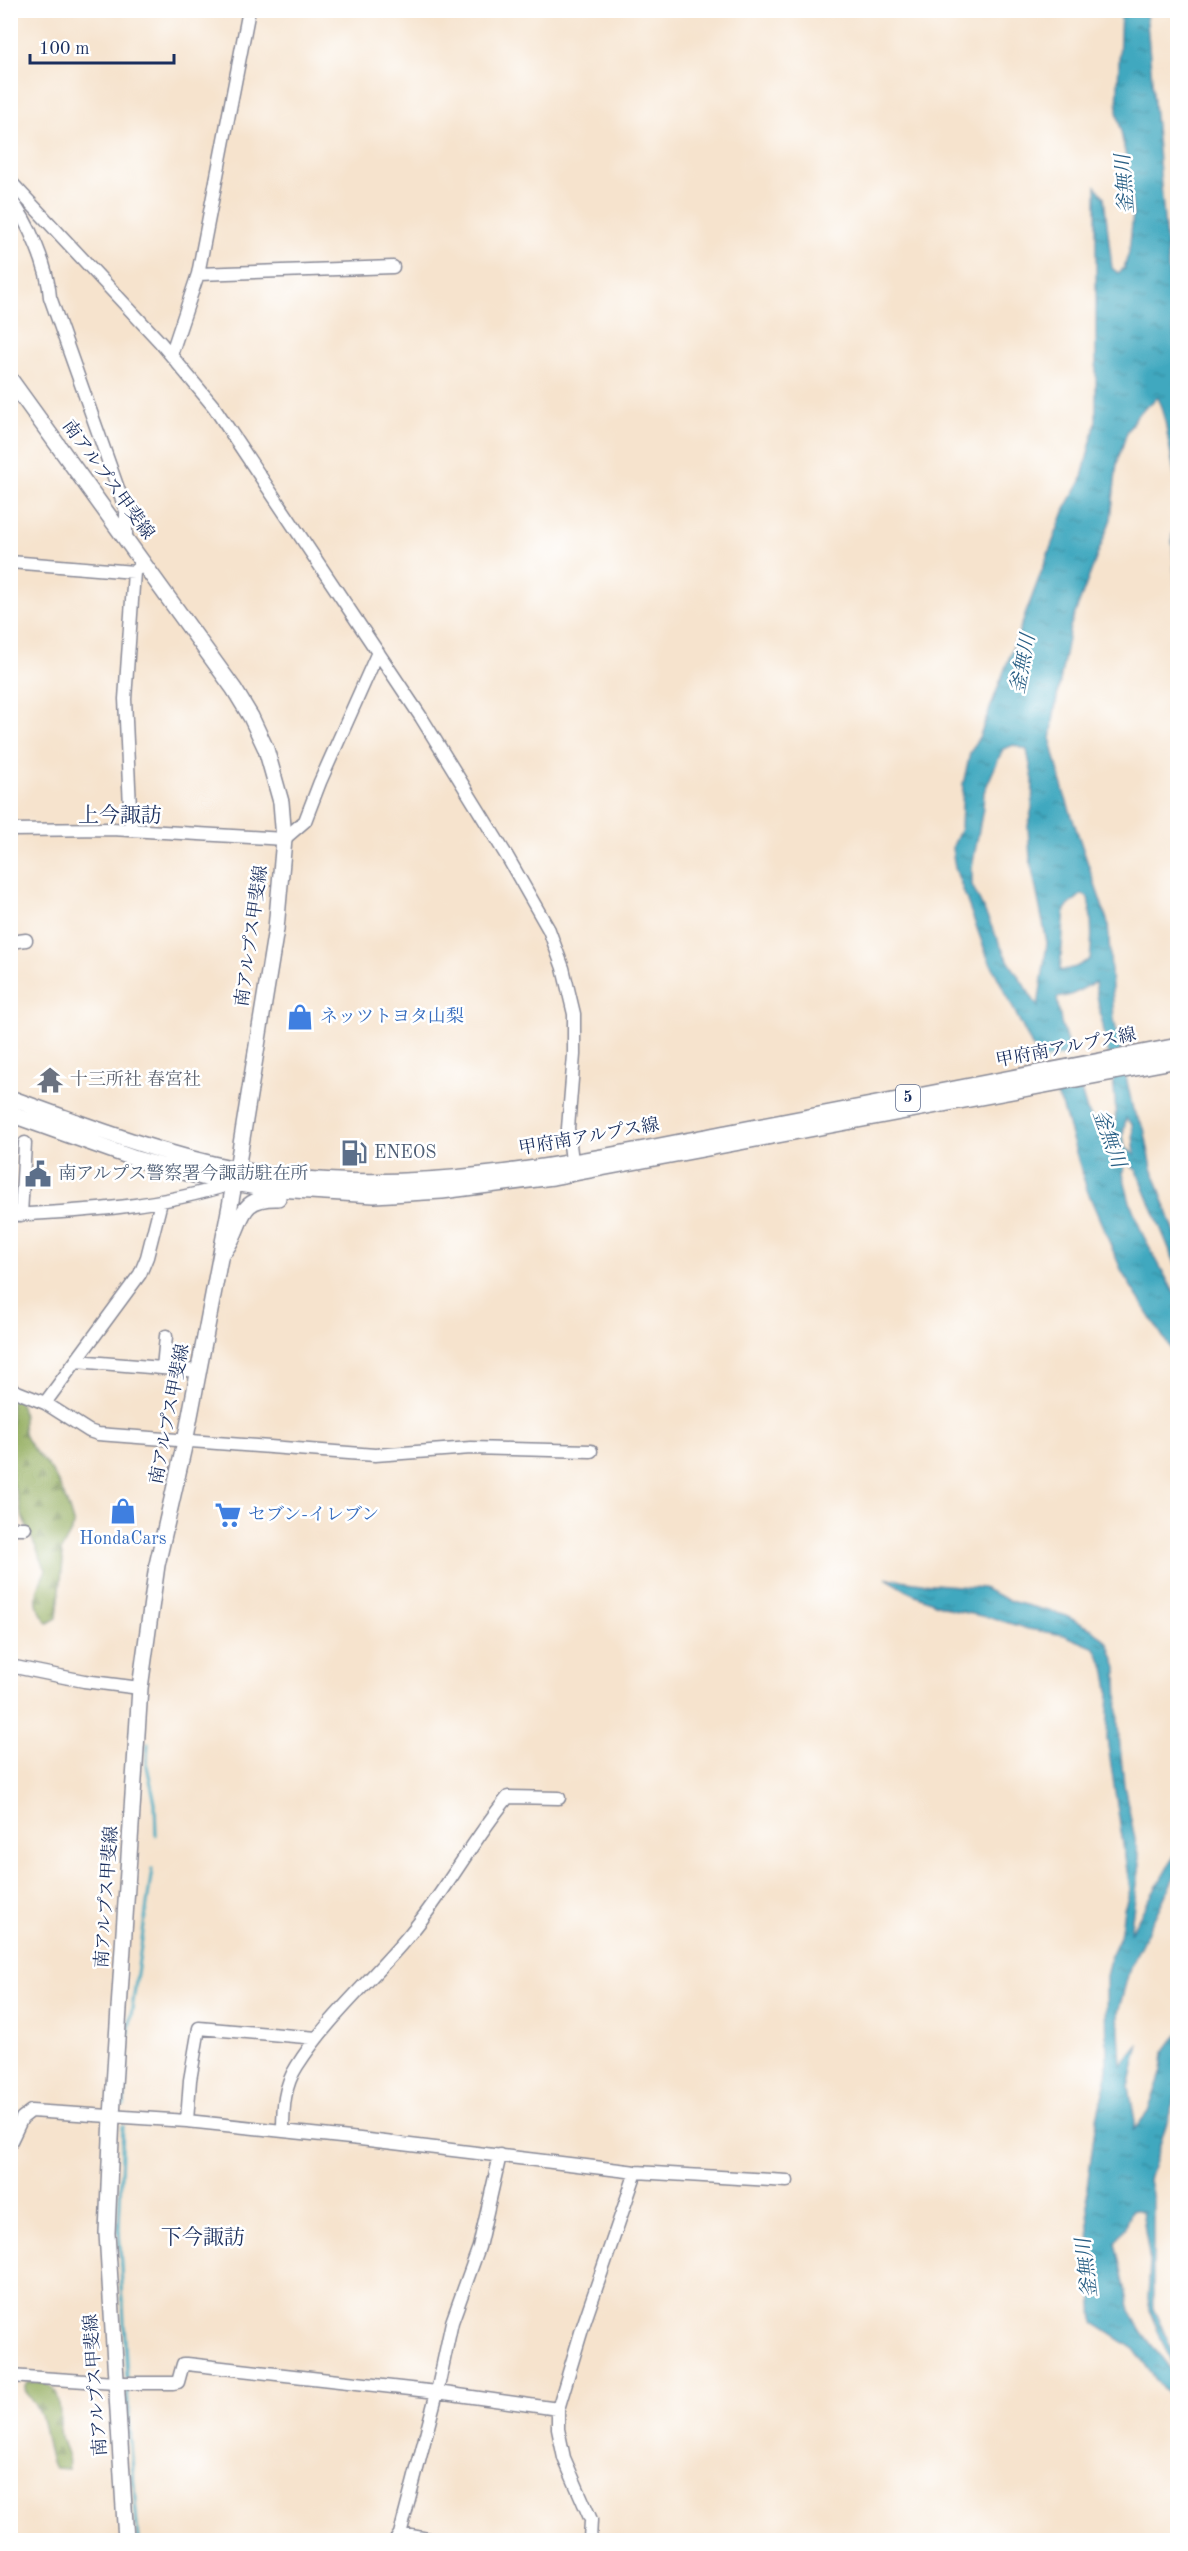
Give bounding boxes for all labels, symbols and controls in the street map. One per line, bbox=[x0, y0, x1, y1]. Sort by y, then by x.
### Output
scale bar bbox=[30, 27, 174, 65]
text: 100 m bbox=[39, 40, 90, 58]
water label: 釜無川 bbox=[1112, 151, 1138, 215]
street label: 南アルプス甲斐線 bbox=[59, 416, 159, 543]
water label: 釜無川 bbox=[1006, 630, 1040, 695]
district label: 上今諏訪 bbox=[78, 803, 162, 827]
street label: 南アルプス甲斐線 bbox=[231, 864, 271, 1008]
shop icon: ネッツトヨタ山梨 bbox=[285, 1002, 315, 1032]
place label: ネッツトヨタ山梨 bbox=[320, 1006, 464, 1026]
street label: 甲府南アルプス線 bbox=[994, 1024, 1138, 1070]
temple icon: 十三所社 春宮社 bbox=[35, 1065, 65, 1095]
place label: 十三所社 春宮社 bbox=[70, 1069, 201, 1089]
road number: 5 bbox=[896, 1085, 920, 1111]
water label: 釜無川 bbox=[1088, 1107, 1130, 1172]
street label: 甲府南アルプス線 bbox=[517, 1114, 661, 1158]
fuel station icon: ENEOS bbox=[339, 1138, 369, 1168]
place label: ENEOS bbox=[374, 1144, 436, 1162]
public building icon: 南アルプス警察署今諏訪駐在所 bbox=[23, 1159, 53, 1189]
place label: 南アルプス警察署今諏訪駐在所 bbox=[58, 1163, 309, 1183]
street label: 南アルプス甲斐線 bbox=[146, 1342, 192, 1486]
shop icon: HondaCars bbox=[108, 1496, 138, 1526]
supermarket icon: セブン-イレブン bbox=[213, 1500, 243, 1530]
place label: セブン-イレブン bbox=[248, 1505, 379, 1524]
place label: HondaCars bbox=[79, 1530, 167, 1548]
street label: 南アルプス甲斐線 bbox=[91, 1825, 121, 1969]
district label: 下今諏訪 bbox=[161, 2225, 245, 2249]
water label: 釜無川 bbox=[1072, 2235, 1102, 2299]
street label: 南アルプス甲斐線 bbox=[80, 2313, 110, 2457]

